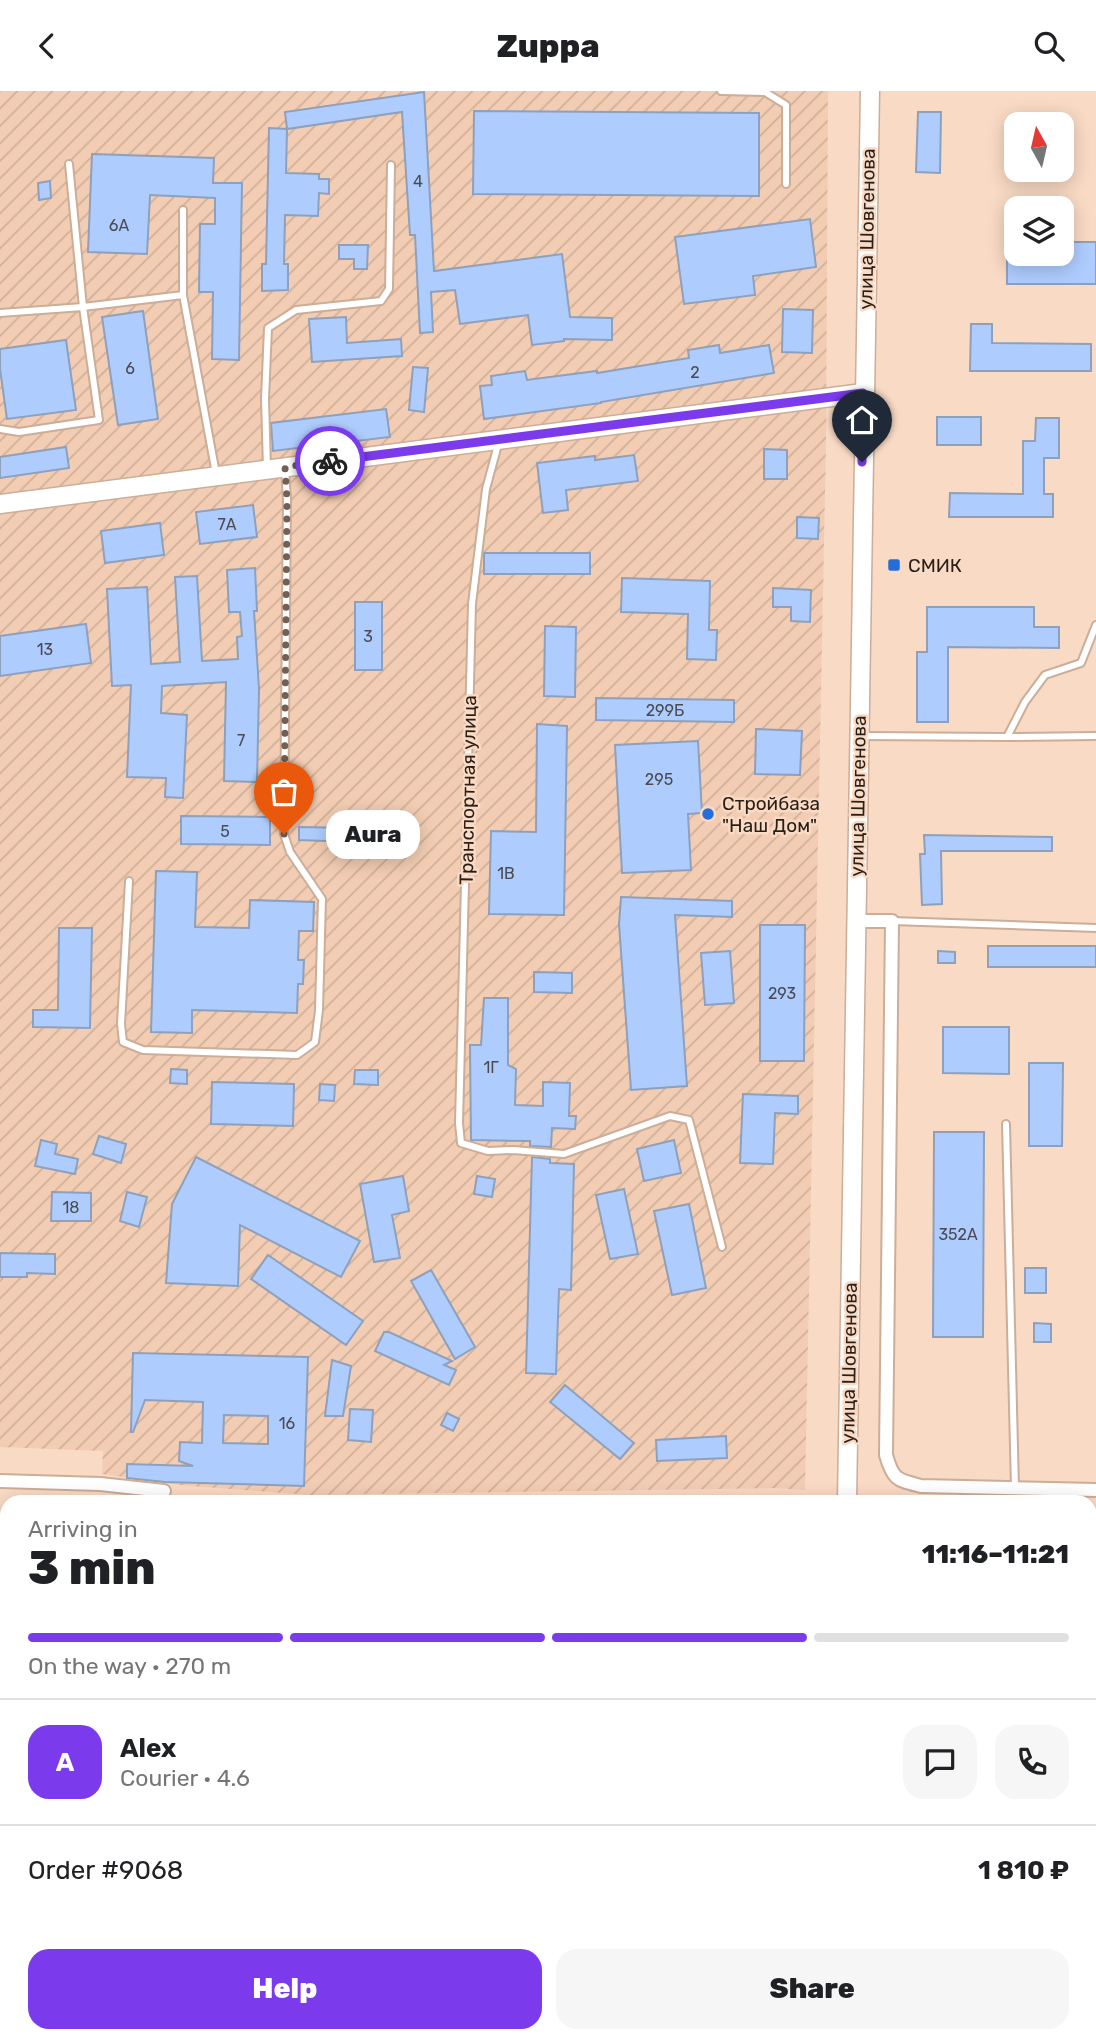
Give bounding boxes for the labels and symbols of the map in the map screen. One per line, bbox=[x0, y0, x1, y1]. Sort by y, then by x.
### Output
north arrow bbox=[1004, 112, 1074, 182]
street label: улица Шовгенова bbox=[854, 148, 880, 310]
house number: 4 bbox=[413, 172, 423, 191]
house number: 6А bbox=[109, 216, 129, 235]
house number: 6 bbox=[125, 359, 135, 378]
house number: 2 bbox=[690, 363, 700, 382]
pin bbox=[832, 390, 892, 462]
courier bbox=[295, 426, 365, 496]
house number: 7А bbox=[218, 515, 237, 534]
place label: СМИК bbox=[908, 554, 962, 577]
marker: СМИК bbox=[886, 557, 902, 573]
house number: 3 bbox=[363, 627, 373, 646]
house number: 13 bbox=[37, 640, 53, 659]
street label: Транспортная улица bbox=[455, 695, 481, 885]
house number: 299Б bbox=[646, 701, 684, 720]
street label: улица Шовгенова bbox=[845, 715, 871, 877]
house number: 7 bbox=[237, 731, 245, 750]
pin bbox=[254, 762, 314, 834]
house number: 295 bbox=[645, 770, 673, 789]
place label: Стройбаза "Наш Дом" bbox=[722, 792, 820, 837]
marker: Стройбаза "Наш Дом" bbox=[700, 806, 716, 822]
callout: Aura bbox=[326, 809, 420, 859]
house number: 5 bbox=[220, 822, 230, 841]
house number: 1В bbox=[497, 864, 515, 883]
house number: 293 bbox=[768, 984, 796, 1003]
house number: 1Г bbox=[483, 1058, 499, 1077]
house number: 18 bbox=[62, 1198, 80, 1217]
house number: 352А bbox=[938, 1225, 978, 1244]
street label: улица Шовгенова bbox=[836, 1282, 862, 1444]
house number: 16 bbox=[279, 1414, 296, 1433]

